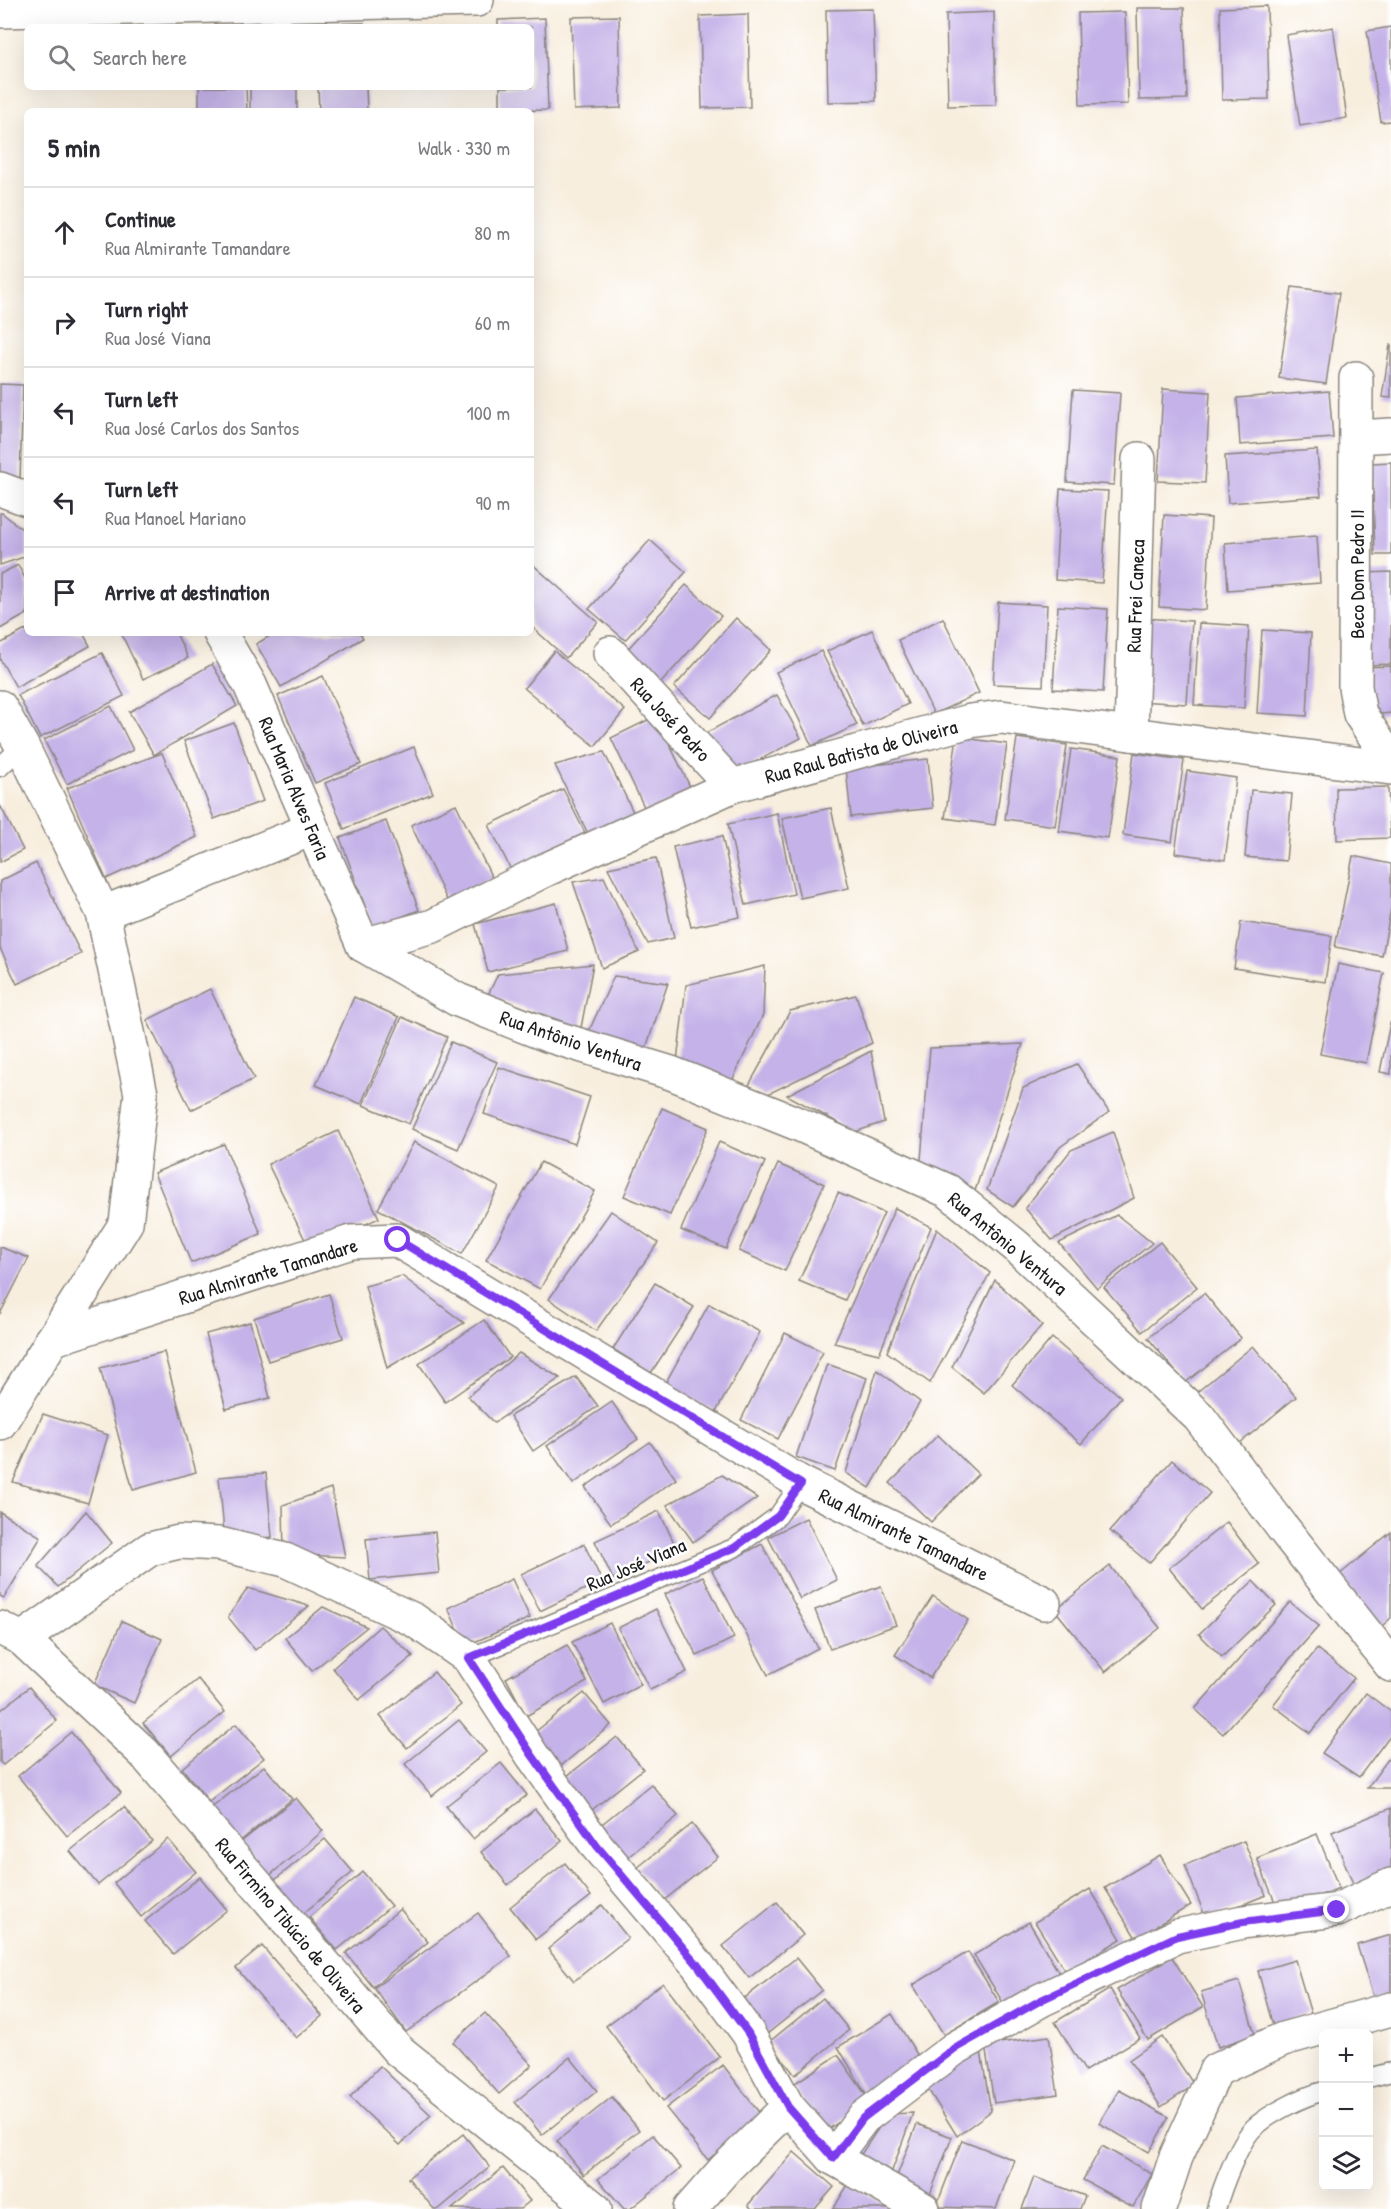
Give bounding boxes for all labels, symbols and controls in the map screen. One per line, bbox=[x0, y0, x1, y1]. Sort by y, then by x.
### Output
search box bbox=[24, 24, 534, 90]
icon: search bbox=[45, 41, 78, 74]
text: Search here bbox=[93, 42, 187, 72]
text: 5 min bbox=[48, 130, 100, 165]
text: Walk · 330 m bbox=[418, 134, 510, 161]
text: Continue bbox=[105, 204, 176, 234]
icon: ahead bbox=[48, 216, 81, 249]
text: 80 m bbox=[474, 219, 510, 246]
text: Rua Almirante Tamandare bbox=[105, 234, 291, 261]
text: Turn right bbox=[105, 294, 188, 324]
icon: right bbox=[48, 306, 81, 339]
text: 60 m bbox=[475, 309, 510, 336]
text: Rua José Viana bbox=[105, 324, 211, 351]
text: Turn left bbox=[105, 384, 178, 414]
icon: left bbox=[48, 396, 81, 429]
text: 100 m bbox=[467, 399, 510, 426]
text: Rua José Carlos dos Santos bbox=[105, 414, 299, 441]
text: Turn left bbox=[105, 474, 178, 504]
icon: left bbox=[48, 486, 81, 519]
text: 90 m bbox=[476, 489, 510, 516]
text: Rua Manoel Mariano bbox=[105, 504, 246, 531]
street label: Beco Dom Pedro II bbox=[1343, 509, 1370, 639]
street label: Rua Frei Caneca bbox=[1120, 539, 1150, 653]
icon: arrive bbox=[48, 576, 81, 609]
text: Arrive at destination bbox=[105, 577, 270, 607]
street label: Rua José Pedro bbox=[625, 671, 717, 767]
street label: Rua Maria Alves Faria bbox=[253, 712, 337, 864]
street label: Rua Raul Batista de Oliveira bbox=[762, 712, 960, 790]
street label: Rua Antônio Ventura bbox=[497, 1003, 646, 1077]
street label: Rua Antônio Ventura bbox=[943, 1185, 1074, 1301]
route start bbox=[384, 1226, 410, 1252]
street label: Rua Almirante Tamandare bbox=[175, 1231, 361, 1311]
street label: Rua Almirante Tamandare bbox=[815, 1481, 993, 1587]
street label: Rua José Viana bbox=[582, 1531, 690, 1597]
street label: Rua Firmino Tibúcio de Oliveira bbox=[210, 1832, 373, 2019]
route end bbox=[1323, 1896, 1349, 1922]
map controls bbox=[1319, 2029, 1373, 2191]
button: + bbox=[1319, 2029, 1373, 2083]
button: − bbox=[1319, 2083, 1373, 2137]
button: layers bbox=[1319, 2137, 1373, 2191]

